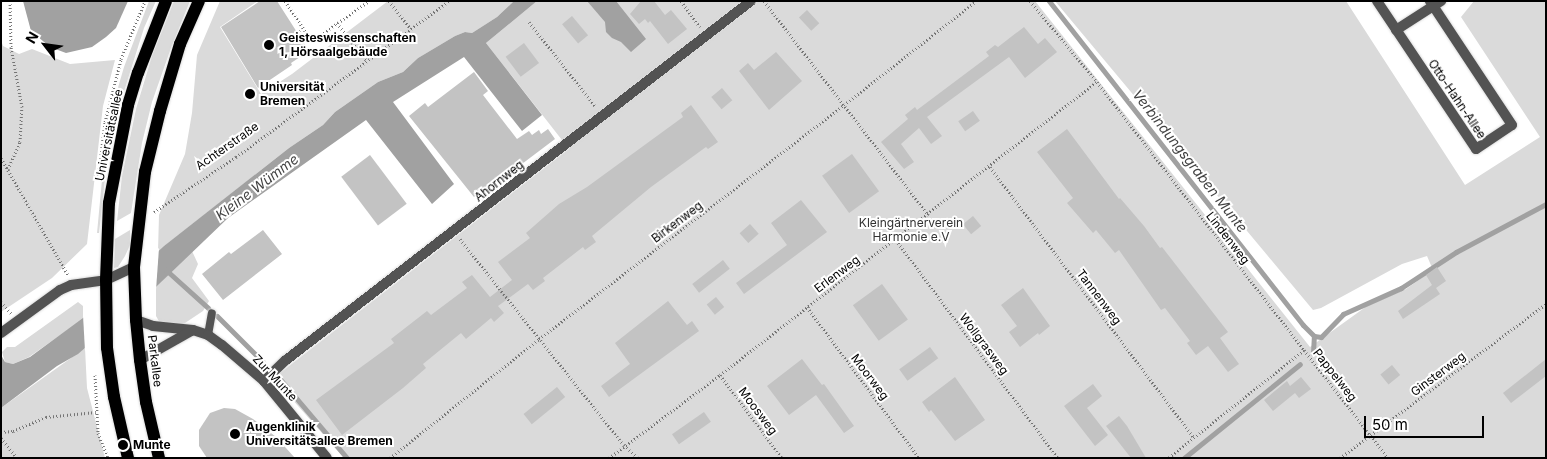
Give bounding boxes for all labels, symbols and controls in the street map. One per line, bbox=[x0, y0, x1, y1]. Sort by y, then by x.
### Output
north arrow bbox=[20, 20, 70, 70]
text: N bbox=[22, 28, 42, 46]
place label: Geisteswissenschaften 1, Hörsaalgebäude bbox=[279, 31, 416, 59]
marker: Geisteswissenschaften 1, Hörsaalgebäude bbox=[263, 39, 275, 51]
street label: Otto-Hahn-Allee bbox=[1425, 57, 1489, 141]
place label: Universität Bremen bbox=[260, 80, 324, 108]
water label: Verbindungsgraben Munte bbox=[1129, 86, 1251, 236]
street label: Universitätsallee bbox=[92, 88, 126, 182]
marker: Universität Bremen bbox=[244, 88, 256, 100]
street label: Achterstraße bbox=[193, 119, 261, 173]
water label: Kleine Wümme bbox=[212, 150, 302, 224]
street label: Ahornweg bbox=[472, 157, 526, 205]
street label: Birkenweg bbox=[649, 198, 705, 246]
street label: Lindenweg bbox=[1203, 209, 1253, 267]
park label: Kleingärtnerverein Harmonie e.V bbox=[859, 216, 963, 244]
street label: Erlenweg bbox=[812, 252, 862, 296]
street label: Tannenweg bbox=[1073, 266, 1125, 328]
street label: Wollgrasweg bbox=[956, 310, 1012, 378]
street label: Parkallee bbox=[145, 334, 165, 388]
street label: Pappelweg bbox=[1310, 346, 1360, 404]
street label: Ginsterweg bbox=[1408, 349, 1468, 399]
street label: Moorweg bbox=[848, 351, 892, 403]
street label: Zur Munte bbox=[250, 352, 300, 404]
street label: Moosweg bbox=[736, 384, 780, 438]
scale bar bbox=[1367, 406, 1487, 438]
text: 50 m bbox=[1372, 415, 1408, 434]
place label: Augenklinik Universitätsallee Bremen bbox=[246, 420, 393, 448]
marker: Augenklinik Universitätsallee Bremen bbox=[228, 427, 242, 441]
place label: Munte bbox=[133, 438, 171, 452]
marker: Munte bbox=[117, 439, 129, 451]

